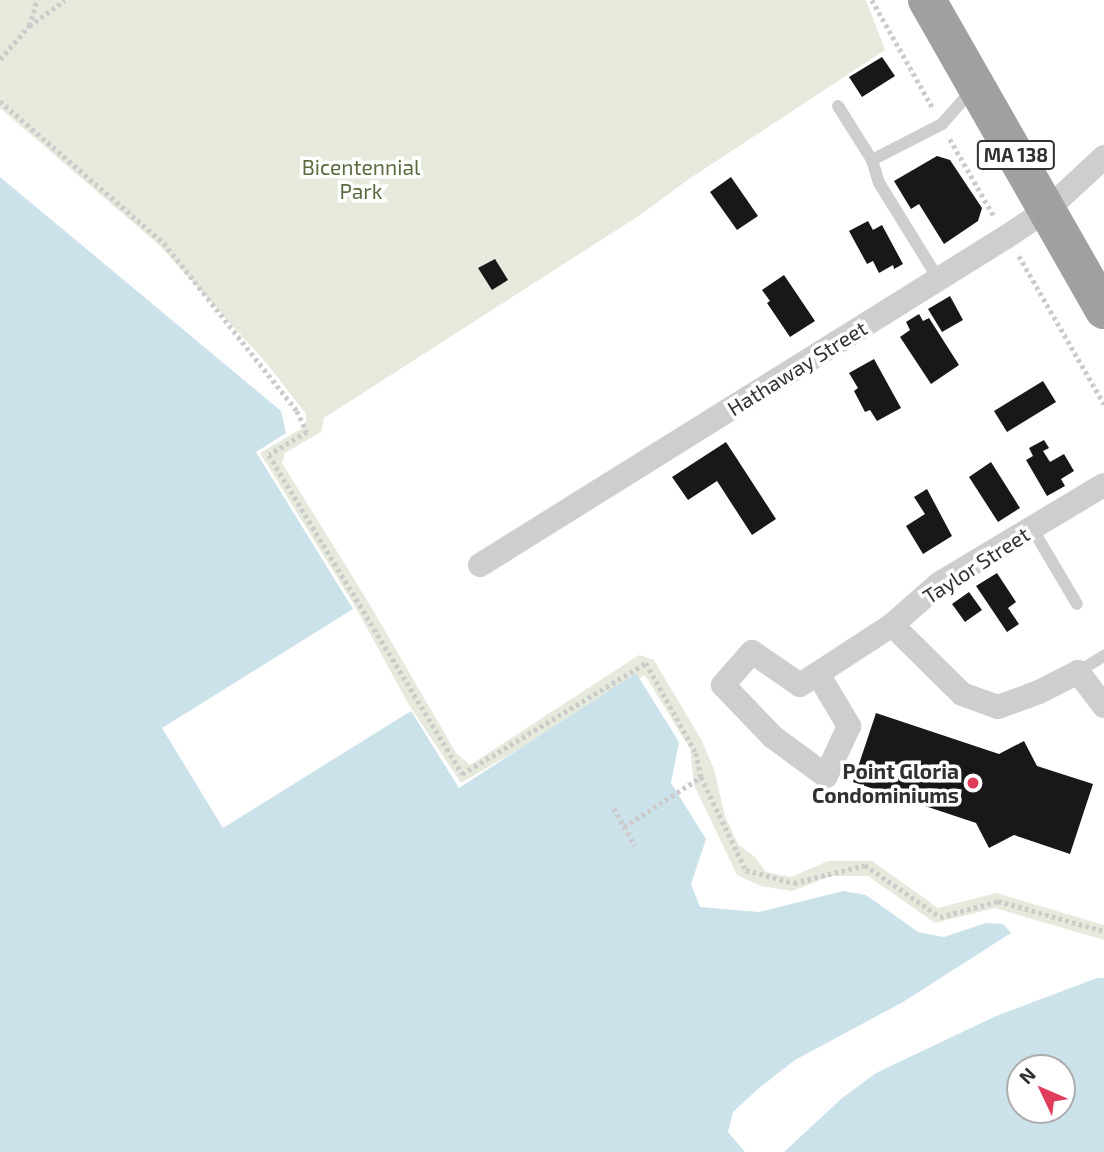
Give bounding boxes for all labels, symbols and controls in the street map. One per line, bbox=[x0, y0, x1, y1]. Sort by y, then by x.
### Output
road number: MA 138 bbox=[976, 140, 1056, 170]
park label: Bicentennial Park bbox=[302, 154, 420, 204]
street label: Hathaway Street bbox=[722, 315, 872, 421]
street label: Taylor Street bbox=[918, 521, 1034, 609]
place label: Point Gloria Condominiums bbox=[812, 758, 959, 808]
marker: Point Gloria Condominiums bbox=[965, 775, 981, 791]
north arrow bbox=[1006, 1054, 1076, 1124]
text: N bbox=[1014, 1063, 1040, 1088]

